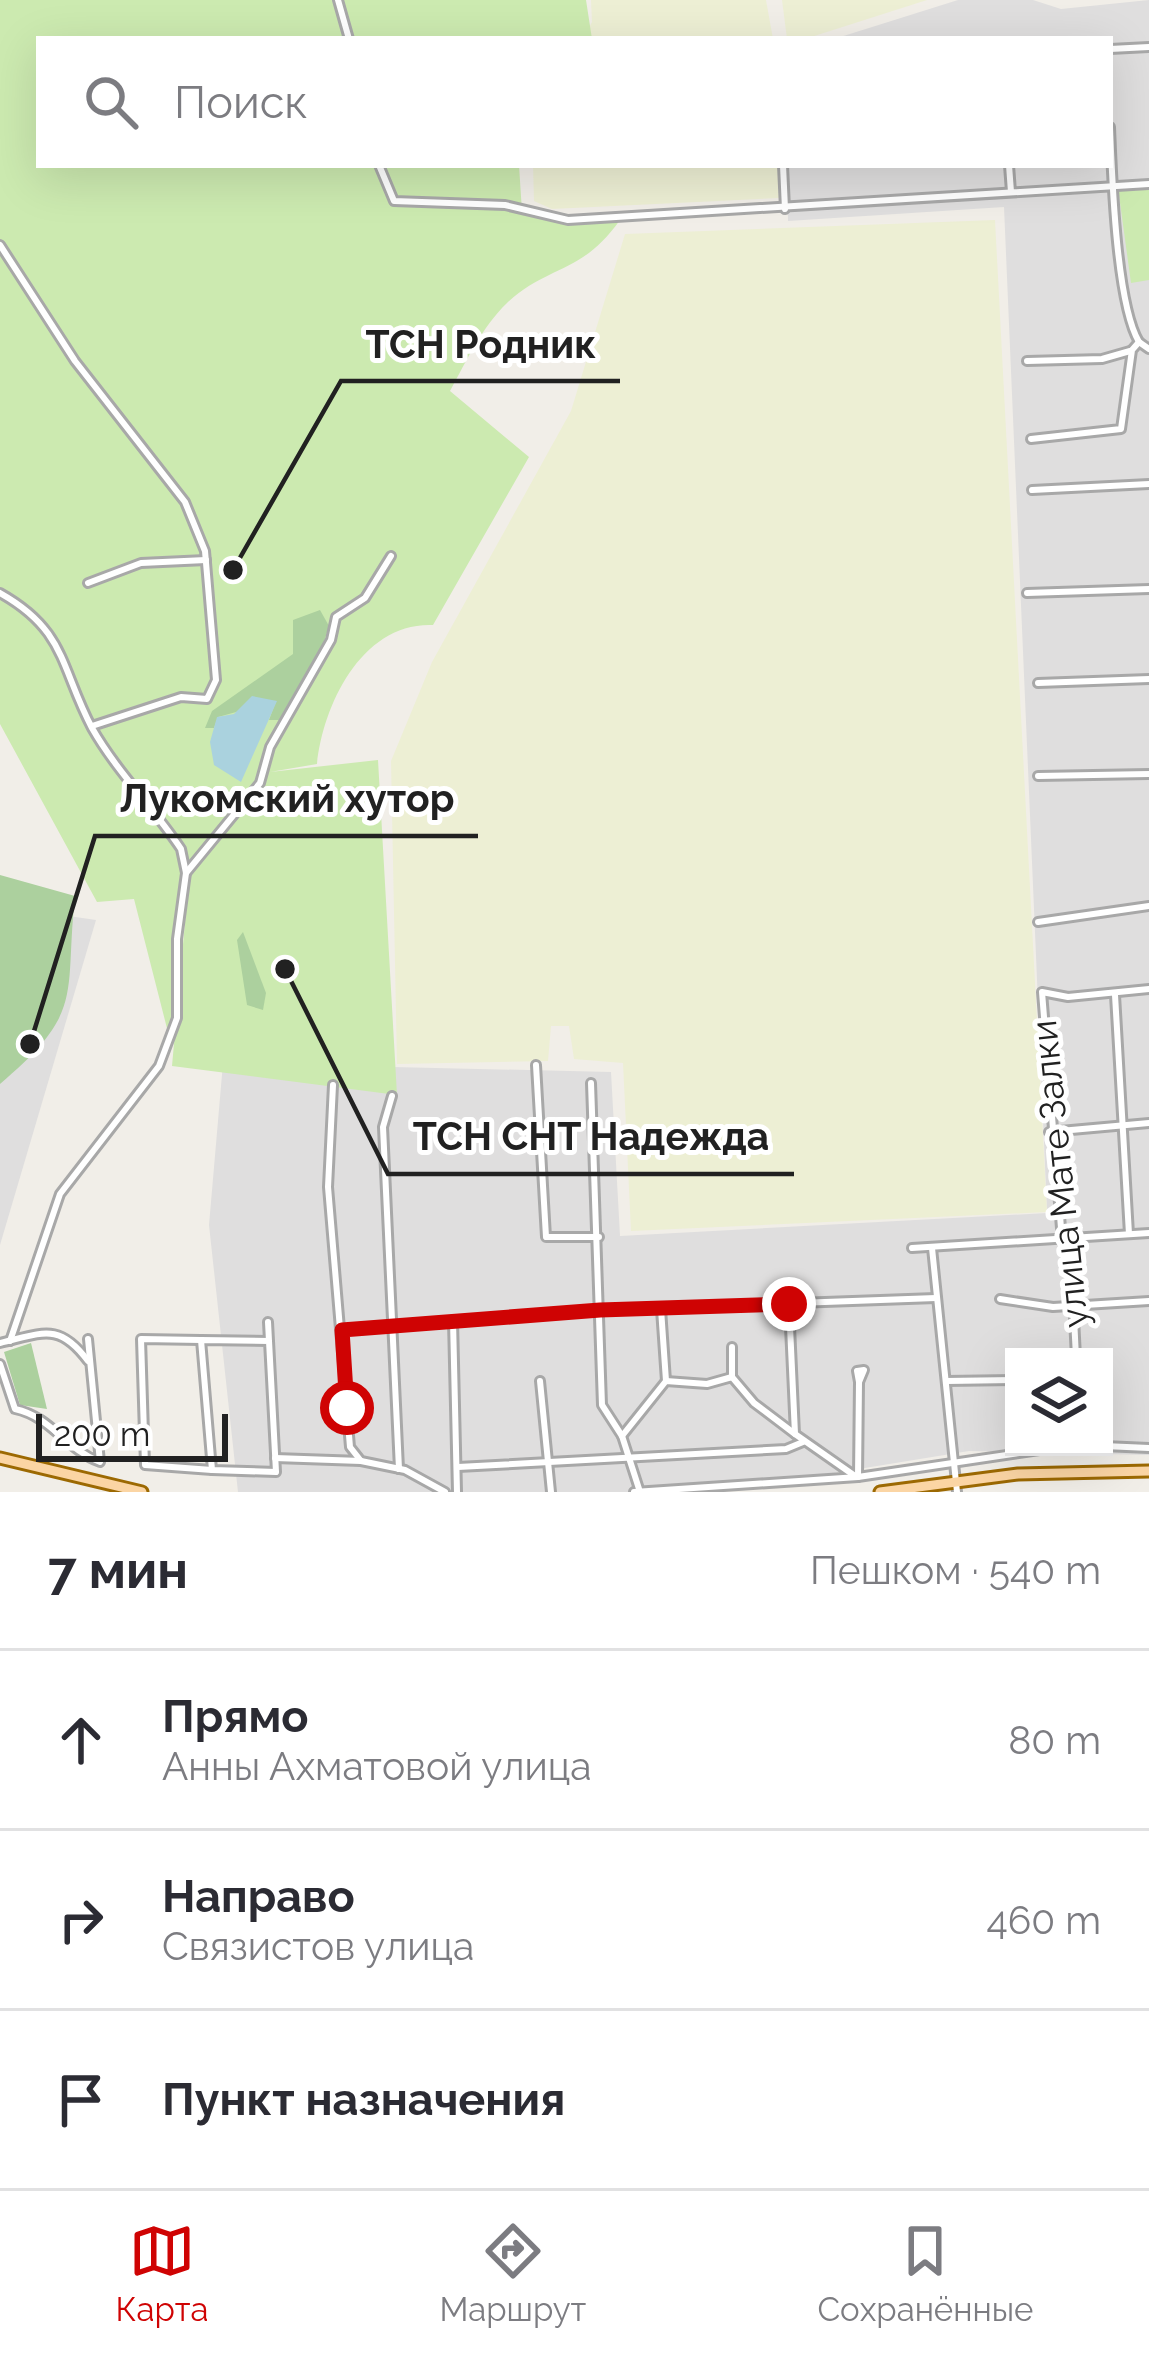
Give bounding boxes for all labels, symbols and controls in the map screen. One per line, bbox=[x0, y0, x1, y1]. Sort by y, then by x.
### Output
search box bbox=[36, 36, 1113, 168]
icon: search bbox=[78, 69, 144, 135]
text: Поиск bbox=[174, 76, 308, 129]
callout: ТСН Родник bbox=[341, 306, 620, 381]
text: ТСН Родник bbox=[366, 321, 596, 367]
callout: Лукомский хутор bbox=[95, 761, 478, 836]
text: Лукомский хутор bbox=[120, 775, 454, 821]
street label: улица Мате Залки bbox=[1022, 1018, 1096, 1330]
callout: ТСН СНТ Надежда bbox=[388, 1099, 794, 1174]
text: ТСН СНТ Надежда bbox=[413, 1113, 769, 1159]
route end bbox=[762, 1277, 816, 1331]
map controls bbox=[1005, 1348, 1113, 1456]
button: layers bbox=[1005, 1348, 1113, 1456]
route start bbox=[320, 1381, 374, 1435]
scale bar bbox=[36, 1408, 228, 1461]
text: 200 m bbox=[54, 1415, 150, 1454]
text: 7 мин bbox=[48, 1540, 188, 1600]
text: Пешком · 540 m bbox=[810, 1547, 1101, 1593]
text: Прямо bbox=[162, 1690, 309, 1743]
icon: ahead bbox=[48, 1707, 114, 1773]
text: 80 m bbox=[1008, 1717, 1101, 1763]
text: Анны Ахматовой улица bbox=[162, 1743, 592, 1789]
text: Направо bbox=[162, 1870, 355, 1923]
icon: right bbox=[48, 1887, 114, 1953]
text: 460 m bbox=[987, 1897, 1101, 1943]
text: Связистов улица bbox=[162, 1923, 474, 1969]
icon: arrive bbox=[48, 2067, 114, 2133]
text: Пункт назначения bbox=[162, 2073, 565, 2126]
tab: Карта bbox=[116, 2218, 208, 2329]
tab: Маршрут bbox=[439, 2218, 586, 2329]
tab: Сохранённые bbox=[817, 2218, 1033, 2329]

